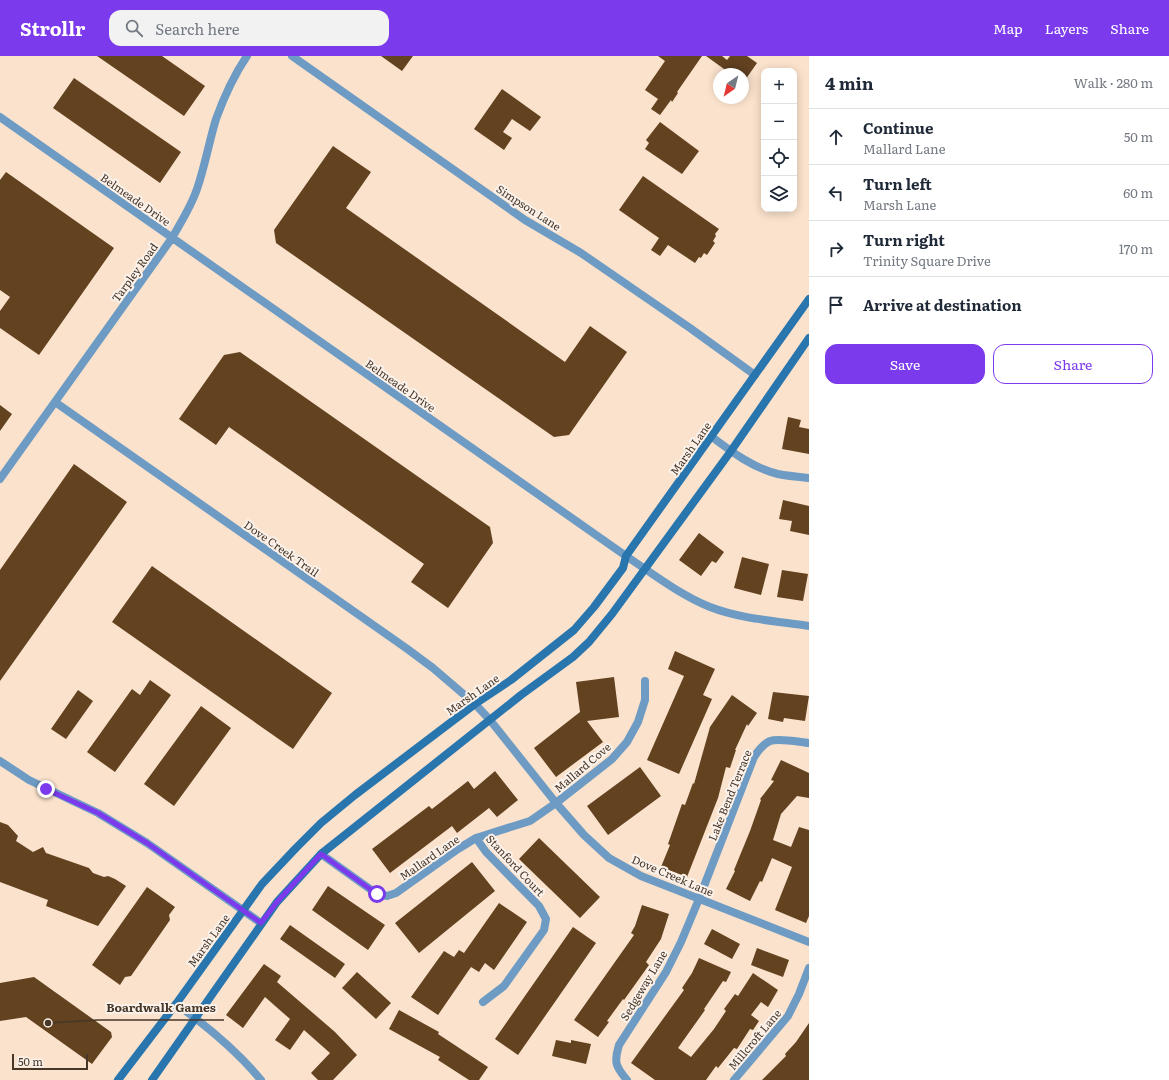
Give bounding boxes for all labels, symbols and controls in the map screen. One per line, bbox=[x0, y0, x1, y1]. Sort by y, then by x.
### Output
search box bbox=[109, 10, 389, 46]
text: Strollr bbox=[20, 14, 85, 42]
icon: search bbox=[123, 17, 145, 39]
text: Search here bbox=[155, 17, 240, 40]
text: Map bbox=[993, 18, 1023, 38]
text: Layers bbox=[1045, 18, 1088, 38]
text: Share bbox=[1110, 18, 1149, 38]
north arrow bbox=[713, 68, 749, 104]
map controls bbox=[761, 68, 797, 212]
button: + bbox=[761, 68, 797, 104]
text: 4 min bbox=[825, 70, 874, 95]
text: Walk · 280 m bbox=[1074, 73, 1153, 92]
button: − bbox=[761, 104, 797, 140]
text: Continue bbox=[863, 116, 933, 139]
icon: ahead bbox=[825, 126, 847, 148]
text: 50 m bbox=[1124, 127, 1153, 146]
text: Mallard Lane bbox=[863, 139, 945, 158]
button: locate bbox=[761, 140, 797, 176]
street label: Belmeade Drive bbox=[98, 169, 174, 229]
text: Turn left bbox=[863, 172, 932, 195]
button: layers bbox=[761, 176, 797, 212]
street label: Simpson Lane bbox=[494, 180, 565, 234]
icon: left bbox=[825, 182, 847, 204]
text: 60 m bbox=[1123, 183, 1153, 202]
text: Marsh Lane bbox=[863, 195, 936, 214]
text: Turn right bbox=[863, 228, 945, 251]
icon: right bbox=[825, 238, 847, 260]
street label: Tarpley Road bbox=[107, 239, 161, 305]
text: 170 m bbox=[1119, 239, 1153, 258]
text: Trinity Square Drive bbox=[863, 251, 991, 270]
text: Arrive at destination bbox=[863, 293, 1022, 316]
icon: arrive bbox=[825, 294, 847, 316]
button: Save bbox=[825, 344, 985, 384]
button: Share bbox=[993, 344, 1153, 384]
street label: Belmeade Drive bbox=[363, 355, 439, 415]
street label: Marsh Lane bbox=[666, 418, 715, 478]
street label: Dove Creek Trail bbox=[241, 516, 323, 580]
street label: Marsh Lane bbox=[442, 669, 502, 718]
street label: Mallard Cove bbox=[550, 738, 614, 796]
street label: Lake Bend Terrace bbox=[703, 747, 755, 843]
route end bbox=[37, 780, 55, 798]
street label: Mallard Lane bbox=[396, 830, 462, 884]
street label: Stanford Court bbox=[483, 831, 549, 900]
street label: Dove Creek Lane bbox=[630, 851, 717, 900]
route start bbox=[368, 885, 386, 903]
street label: Marsh Lane bbox=[183, 910, 233, 970]
street label: Sedgeway Lane bbox=[616, 947, 670, 1023]
callout: Boardwalk Games bbox=[98, 996, 224, 1020]
text: Boardwalk Games bbox=[106, 998, 216, 1016]
street label: Millcroft Lane bbox=[724, 1005, 784, 1073]
scale bar bbox=[12, 1052, 88, 1071]
text: 50 m bbox=[18, 1053, 43, 1069]

